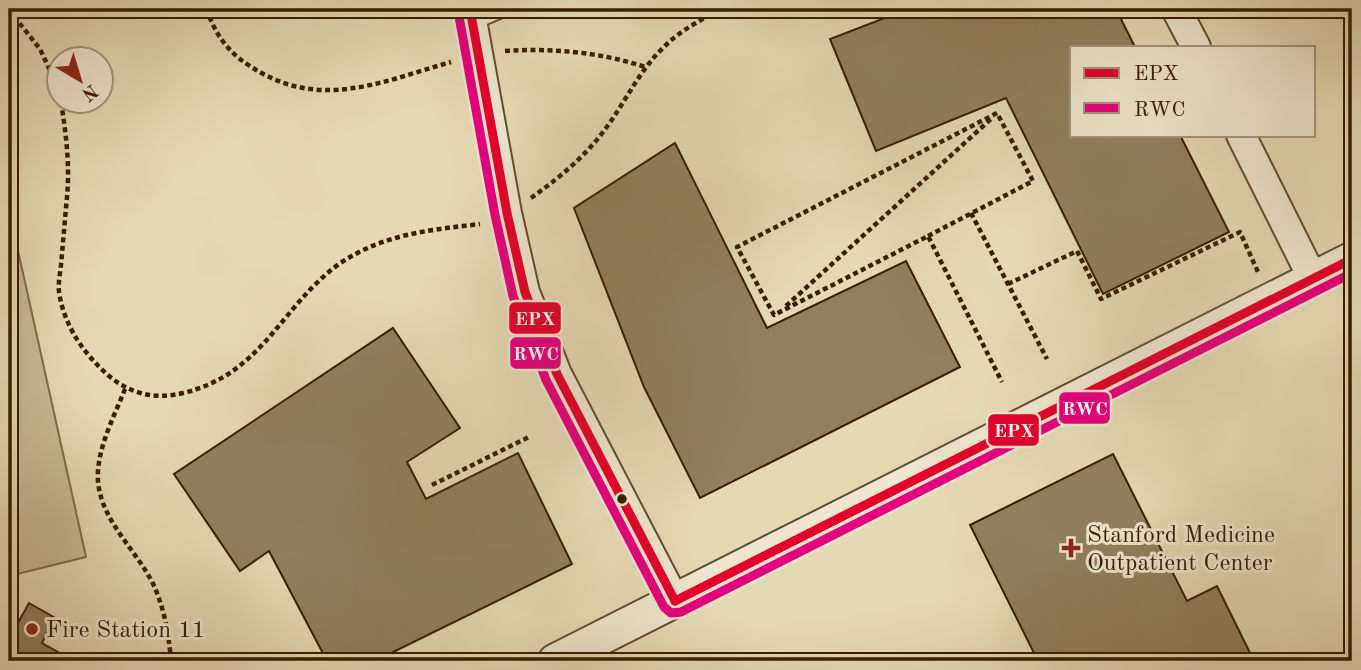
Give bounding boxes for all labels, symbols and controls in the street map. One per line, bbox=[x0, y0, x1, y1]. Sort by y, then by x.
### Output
north arrow bbox=[46, 46, 116, 116]
legend bbox=[1070, 46, 1316, 136]
text: EPX bbox=[1134, 64, 1179, 85]
text: N bbox=[77, 79, 101, 104]
text: RWC bbox=[1134, 100, 1186, 121]
line badge: EPX bbox=[508, 301, 562, 335]
text: EPX bbox=[515, 311, 555, 330]
line badge: RWC bbox=[509, 336, 562, 370]
text: RWC bbox=[513, 346, 559, 365]
line badge: RWC bbox=[1058, 391, 1111, 425]
text: RWC bbox=[1062, 401, 1108, 420]
line badge: EPX bbox=[987, 413, 1040, 447]
text: EPX bbox=[994, 423, 1034, 442]
unlabelled marker bbox=[615, 492, 629, 506]
place label: Stanford Medicine Outpatient Center bbox=[1087, 524, 1275, 576]
marker: Stanford Medicine Outpatient Center bbox=[1061, 538, 1081, 558]
place label: Fire Station 11 bbox=[46, 619, 206, 643]
marker: Fire Station 11 bbox=[24, 621, 40, 637]

